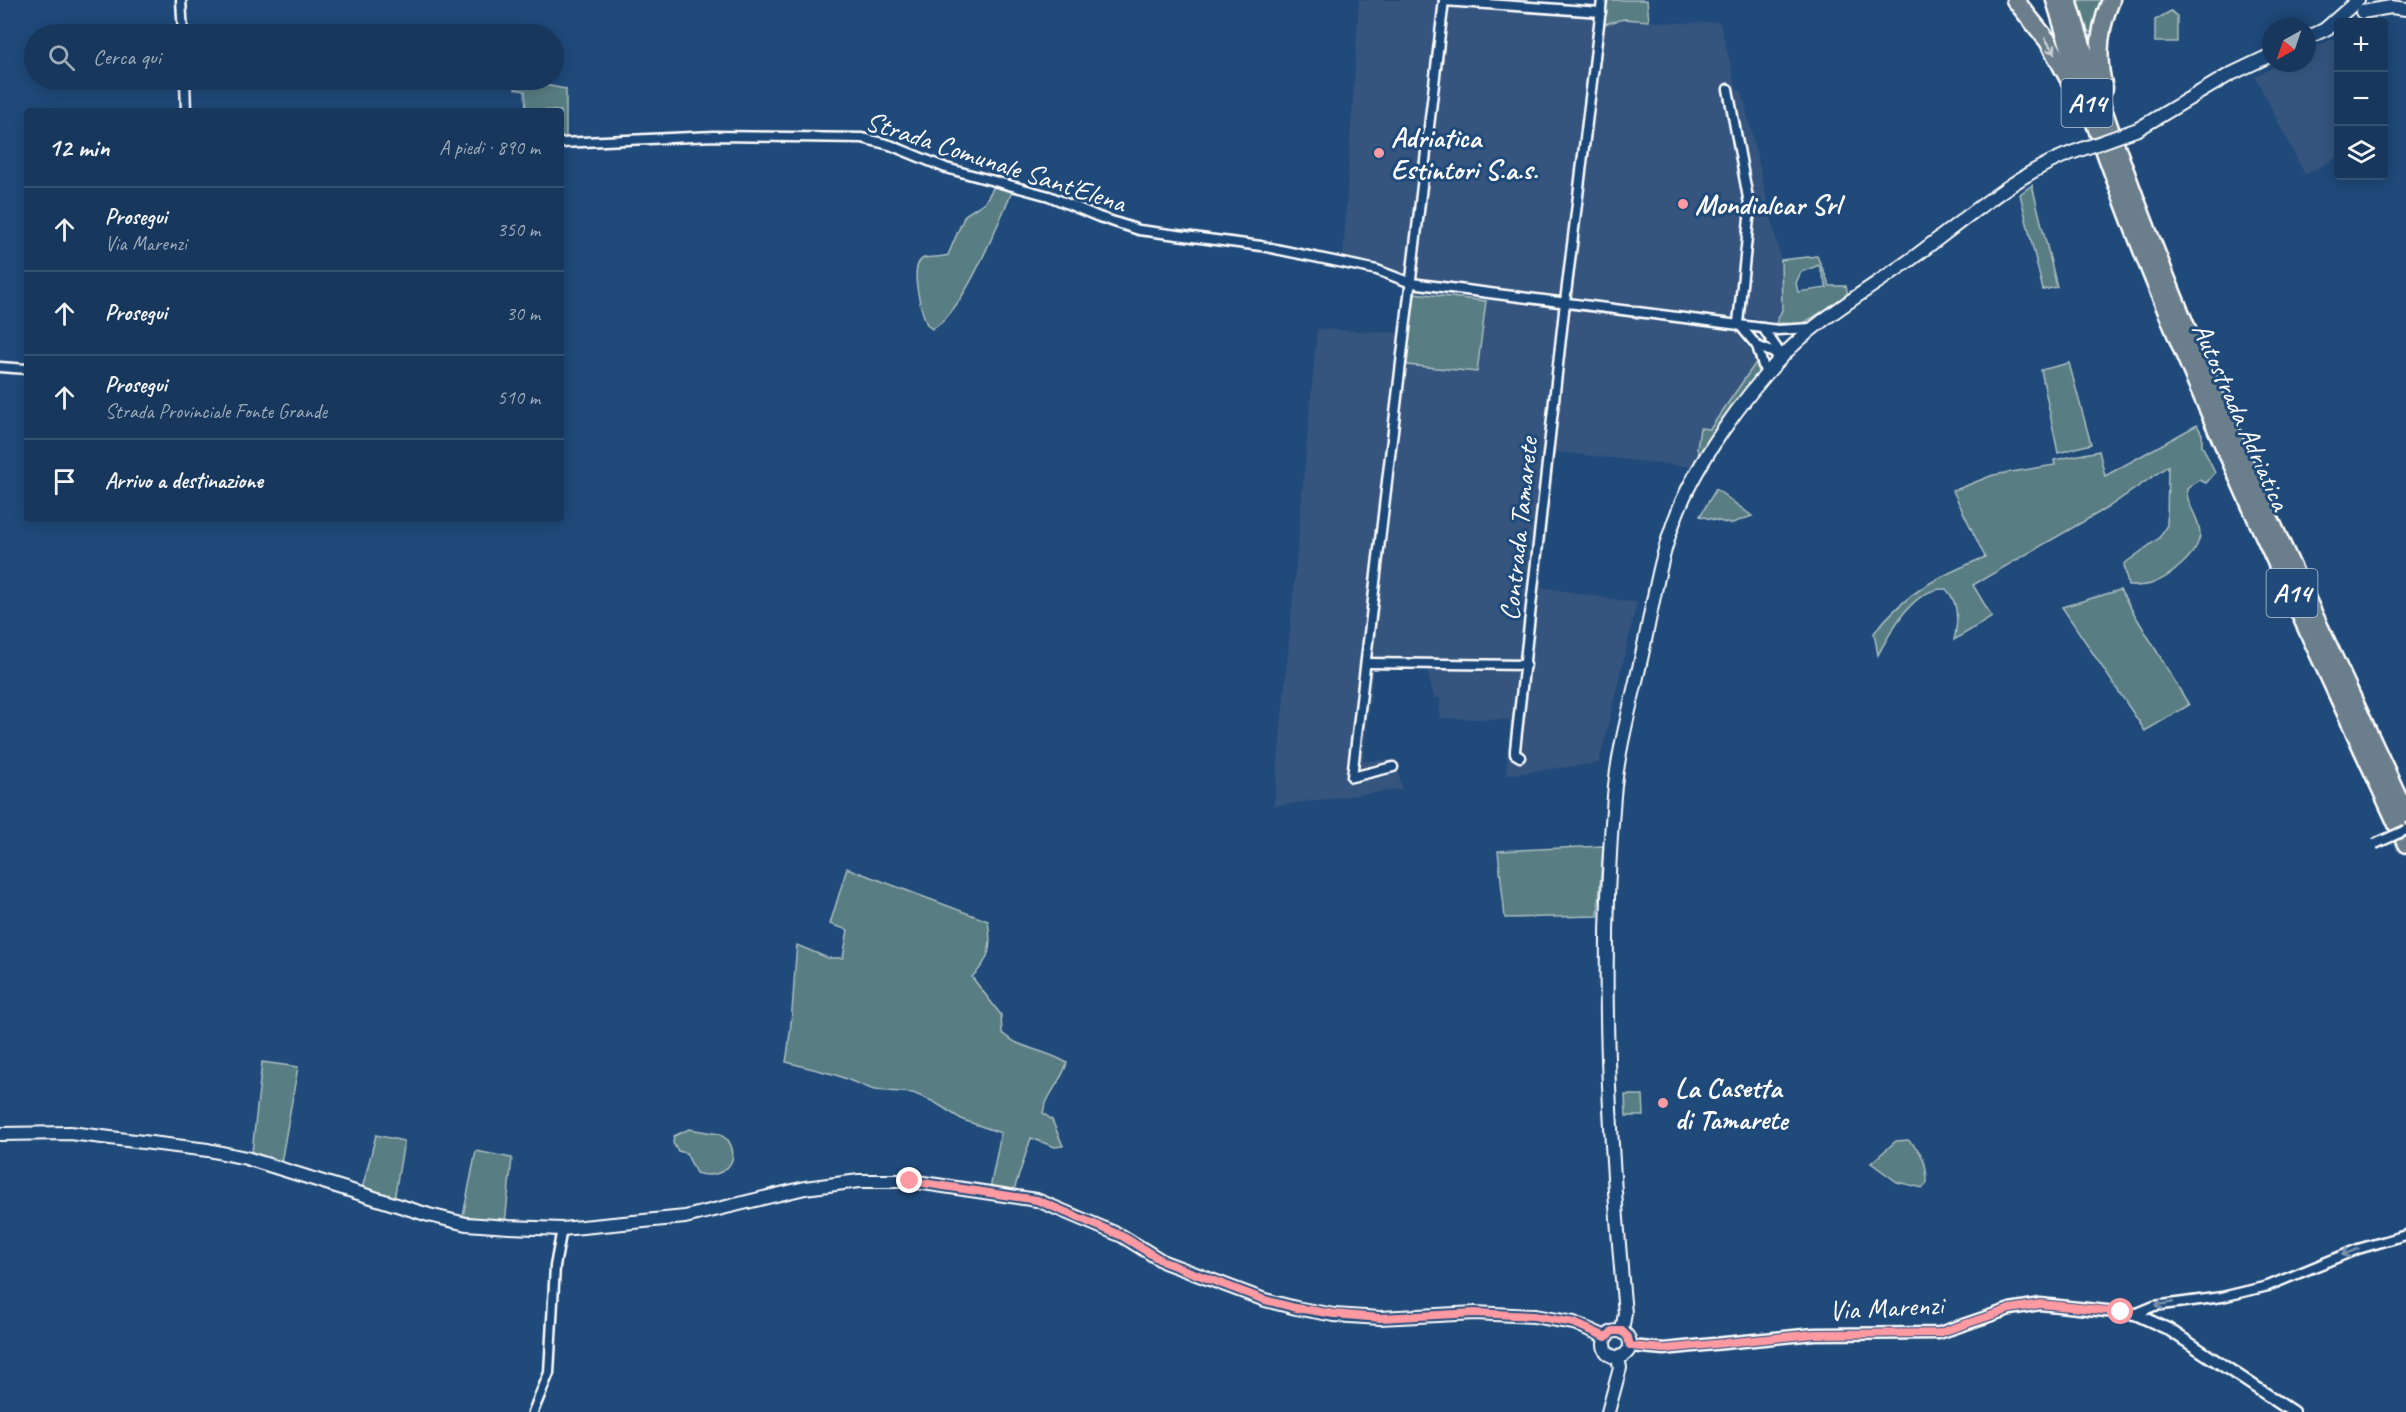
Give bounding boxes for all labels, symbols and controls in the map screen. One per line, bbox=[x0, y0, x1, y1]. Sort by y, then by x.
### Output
north arrow bbox=[2262, 18, 2316, 72]
map controls bbox=[2334, 18, 2388, 180]
button: + bbox=[2334, 18, 2388, 72]
search box bbox=[24, 24, 564, 90]
one-way arrow bbox=[2045, 37, 2057, 54]
icon: search bbox=[45, 41, 78, 74]
text: Cerca qui bbox=[93, 43, 161, 71]
button: − bbox=[2334, 72, 2388, 126]
road number: A14 bbox=[2062, 79, 2112, 127]
street label: Strada Comunale Sant'Elena bbox=[861, 103, 1132, 221]
place label: Adriatica Estintori S.a.s. bbox=[1391, 120, 1538, 187]
button: layers bbox=[2334, 126, 2388, 180]
text: 12 min bbox=[48, 131, 110, 164]
text: A piedi · 890 m bbox=[439, 135, 540, 160]
marker: Adriatica Estintori S.a.s. bbox=[1372, 146, 1386, 160]
place label: Mondialcar Srl bbox=[1695, 187, 1846, 222]
marker: Mondialcar Srl bbox=[1676, 197, 1690, 211]
text: Prosegui bbox=[105, 203, 167, 231]
icon: ahead bbox=[48, 213, 81, 246]
text: 350 m bbox=[497, 217, 540, 242]
text: Via Marenzi bbox=[105, 231, 187, 256]
icon: ahead bbox=[48, 297, 81, 330]
text: Prosegui bbox=[105, 299, 167, 327]
text: 30 m bbox=[506, 301, 540, 326]
street label: Autostrada Adriatica bbox=[2185, 317, 2299, 517]
text: Prosegui bbox=[105, 371, 167, 399]
icon: ahead bbox=[48, 381, 81, 414]
text: 510 m bbox=[497, 385, 540, 410]
text: Strada Provinciale Fonte Grande bbox=[105, 399, 327, 424]
street label: Contrada Tamarete bbox=[1491, 434, 1546, 622]
icon: arrive bbox=[48, 465, 81, 498]
text: Arrivo a destinazione bbox=[105, 467, 263, 495]
road number: A14 bbox=[2266, 569, 2318, 617]
place label: La Casetta di Tamarete bbox=[1675, 1070, 1790, 1137]
marker: La Casetta di Tamarete bbox=[1656, 1096, 1670, 1110]
route end bbox=[896, 1167, 922, 1193]
one-way arrow bbox=[2341, 1247, 2360, 1258]
street label: Via Marenzi bbox=[1828, 1287, 1948, 1328]
route start bbox=[2107, 1298, 2133, 1324]
one-way arrow bbox=[2154, 1299, 2174, 1310]

